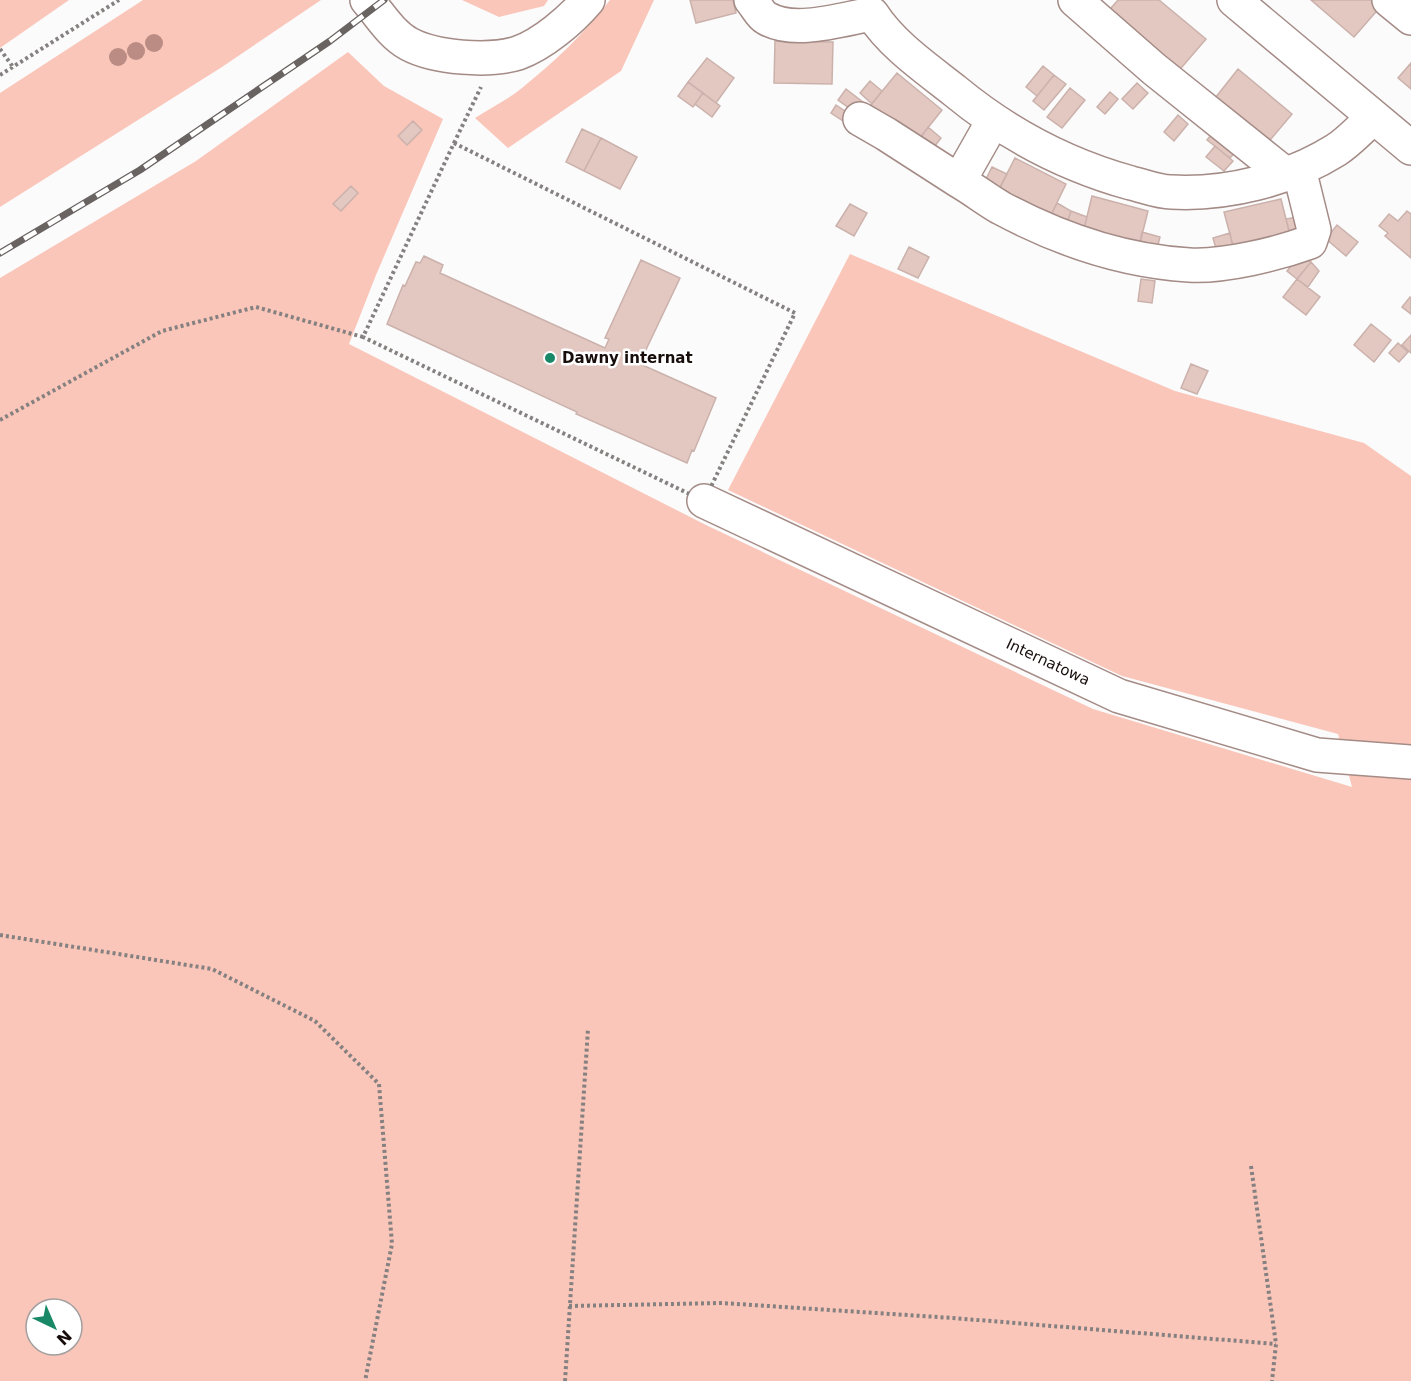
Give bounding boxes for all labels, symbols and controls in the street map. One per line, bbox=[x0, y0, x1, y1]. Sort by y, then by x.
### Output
place label: Dawny internat bbox=[562, 349, 693, 367]
marker: Dawny internat bbox=[543, 351, 557, 365]
street label: Internatowa bbox=[1003, 635, 1093, 689]
north arrow bbox=[24, 1297, 84, 1357]
text: N bbox=[53, 1326, 75, 1349]

